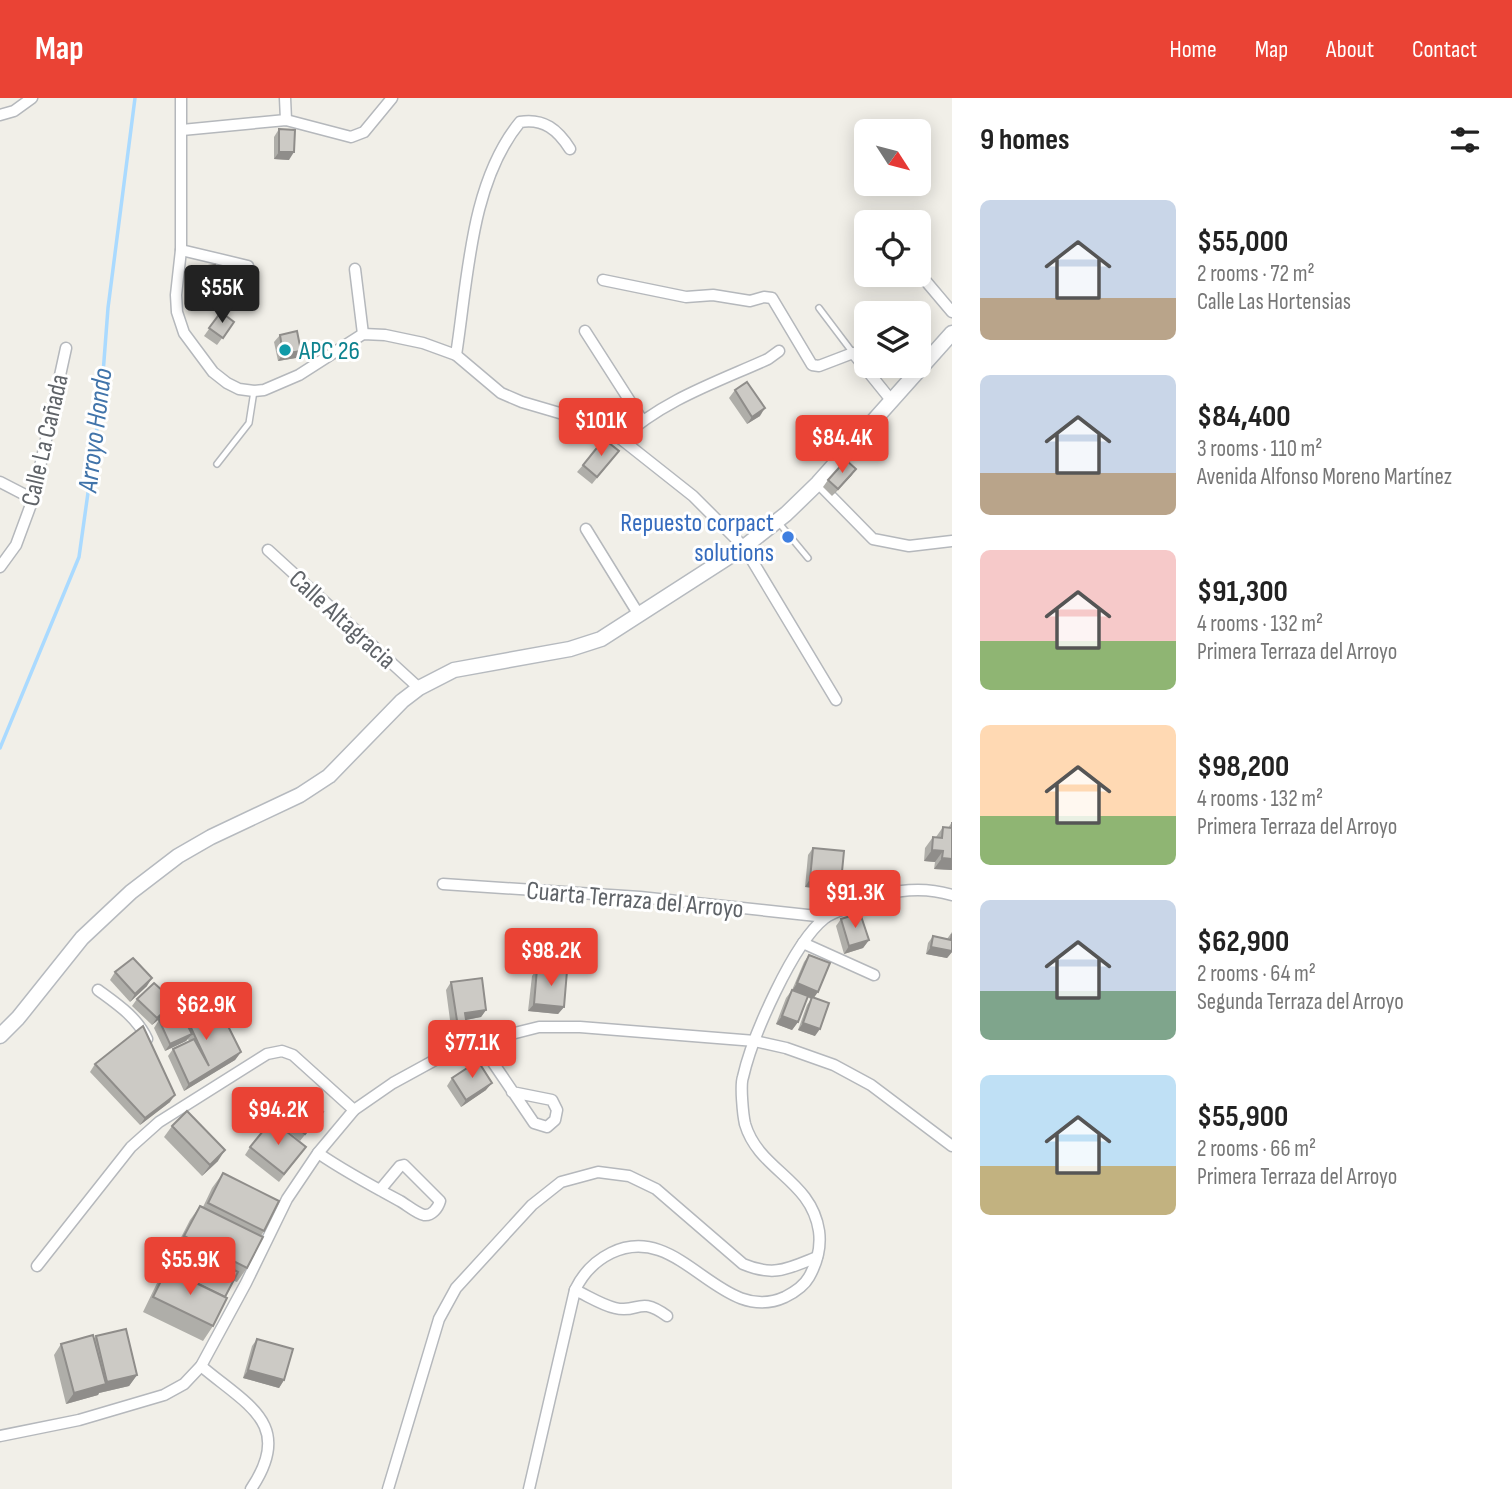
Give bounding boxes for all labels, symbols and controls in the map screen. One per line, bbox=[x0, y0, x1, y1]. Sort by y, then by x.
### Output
text: Map bbox=[35, 29, 84, 69]
text: Home bbox=[1169, 35, 1217, 64]
text: Map bbox=[1255, 35, 1288, 64]
text: About bbox=[1326, 35, 1374, 64]
text: Contact bbox=[1412, 35, 1477, 64]
north arrow bbox=[854, 119, 931, 196]
map controls bbox=[854, 119, 931, 378]
icon: filters bbox=[1446, 121, 1484, 159]
text: 9 homes bbox=[980, 122, 1070, 158]
button: locate bbox=[854, 210, 931, 287]
text: $55,000 bbox=[1197, 224, 1288, 260]
icon: home bbox=[1036, 228, 1120, 312]
text: 2 rooms · 72 m² bbox=[1197, 260, 1315, 288]
pin: $55K bbox=[181, 266, 263, 325]
text: $55K bbox=[200, 274, 244, 302]
text: Calle Las Hortensias bbox=[1197, 288, 1351, 316]
button: layers bbox=[854, 301, 931, 378]
place label: APC 26 bbox=[298, 336, 360, 367]
marker: APC 26 bbox=[277, 342, 293, 358]
water label: Arroyo Hondo bbox=[71, 366, 120, 495]
street label: Calle La Cañada bbox=[15, 371, 76, 509]
pin: $101K bbox=[552, 398, 650, 458]
text: $84,400 bbox=[1197, 399, 1291, 435]
icon: home bbox=[1036, 403, 1120, 487]
text: $101K bbox=[575, 407, 627, 435]
pin: $84.4K bbox=[785, 416, 899, 475]
text: $84.4K bbox=[812, 424, 872, 452]
text: 3 rooms · 110 m² bbox=[1197, 435, 1322, 463]
text: Avenida Alfonso Moreno Martínez bbox=[1197, 463, 1452, 491]
place label: Repuesto corpact solutions bbox=[620, 508, 774, 569]
marker: Repuesto corpact solutions bbox=[780, 529, 796, 545]
street label: Calle Altagracia bbox=[282, 564, 402, 676]
text: $91,300 bbox=[1197, 574, 1288, 610]
icon: home bbox=[1036, 578, 1120, 662]
text: 4 rooms · 132 m² bbox=[1197, 610, 1323, 638]
text: Primera Terraza del Arroyo bbox=[1197, 638, 1397, 666]
text: $98,200 bbox=[1197, 749, 1289, 785]
icon: home bbox=[1036, 753, 1120, 837]
text: 4 rooms · 132 m² bbox=[1197, 785, 1323, 813]
text: Primera Terraza del Arroyo bbox=[1197, 813, 1397, 841]
pin: $91.3K bbox=[798, 870, 912, 930]
street label: Cuarta Terraza del Arroyo bbox=[525, 876, 745, 925]
text: $91.3K bbox=[825, 879, 885, 907]
text: $62,900 bbox=[1197, 924, 1289, 960]
pin: $98.2K bbox=[494, 928, 608, 988]
icon: home bbox=[1036, 928, 1120, 1012]
text: $98.2K bbox=[521, 937, 581, 965]
text: 2 rooms · 64 m² bbox=[1197, 960, 1316, 988]
pin: $62.9K bbox=[149, 982, 263, 1042]
text: Segunda Terraza del Arroyo bbox=[1197, 988, 1404, 1016]
text: $62.9K bbox=[176, 991, 236, 1019]
pin: $77.1K bbox=[415, 1020, 529, 1080]
text: $77.1K bbox=[444, 1029, 500, 1057]
pin: $94.2K bbox=[221, 1088, 335, 1147]
text: $94.2K bbox=[248, 1096, 308, 1124]
text: $55,900 bbox=[1197, 1099, 1288, 1135]
icon: home bbox=[1036, 1103, 1120, 1187]
text: 2 rooms · 66 m² bbox=[1197, 1135, 1316, 1163]
text: Primera Terraza del Arroyo bbox=[1197, 1163, 1397, 1191]
pin: $55.9K bbox=[133, 1238, 247, 1297]
text: $55.9K bbox=[160, 1246, 220, 1274]

